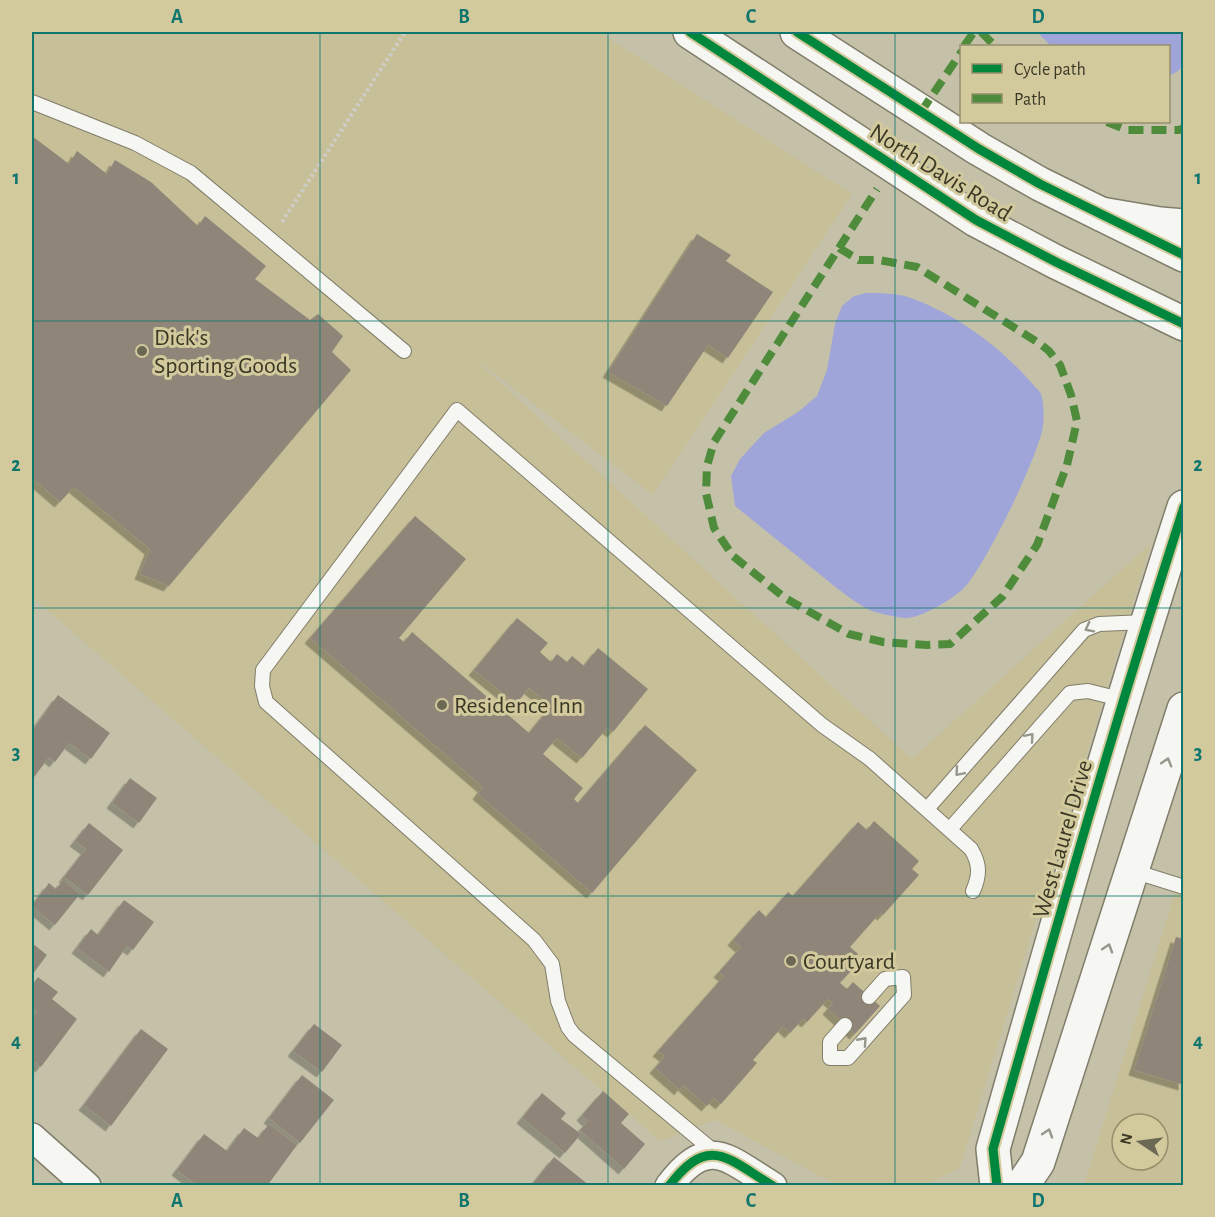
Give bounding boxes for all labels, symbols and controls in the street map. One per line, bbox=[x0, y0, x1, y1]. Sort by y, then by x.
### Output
text: A bbox=[171, 7, 183, 27]
text: B bbox=[458, 7, 470, 27]
text: C bbox=[746, 7, 757, 27]
text: D bbox=[1031, 7, 1045, 27]
legend bbox=[960, 45, 1170, 123]
text: Cycle path bbox=[1014, 61, 1086, 79]
text: Path bbox=[1014, 91, 1046, 109]
street label: North Davis Road bbox=[865, 120, 1016, 226]
text: 1 bbox=[12, 168, 20, 188]
text: 1 bbox=[1194, 168, 1202, 188]
place label: Dick's Sporting Goods bbox=[154, 326, 297, 378]
marker: Dick's Sporting Goods bbox=[135, 344, 149, 358]
text: 2 bbox=[11, 455, 21, 475]
text: 2 bbox=[1193, 455, 1203, 475]
one-way arrow bbox=[1085, 621, 1096, 633]
place label: Residence Inn bbox=[454, 694, 583, 718]
marker: Residence Inn bbox=[435, 698, 449, 712]
one-way arrow bbox=[1022, 733, 1033, 744]
text: 3 bbox=[12, 743, 20, 763]
text: 3 bbox=[1194, 743, 1202, 763]
street label: West Laurel Drive bbox=[1029, 757, 1097, 921]
one-way arrow bbox=[1160, 757, 1172, 768]
one-way arrow bbox=[955, 765, 966, 776]
one-way arrow bbox=[1101, 943, 1113, 954]
place label: Courtyard bbox=[803, 950, 895, 974]
marker: Courtyard bbox=[784, 954, 798, 968]
text: 4 bbox=[11, 1031, 21, 1051]
text: 4 bbox=[1193, 1031, 1203, 1051]
one-way arrow bbox=[856, 1037, 867, 1048]
north arrow bbox=[1110, 1112, 1170, 1172]
one-way arrow bbox=[1040, 1128, 1053, 1139]
text: N bbox=[1117, 1132, 1135, 1146]
text: A bbox=[171, 1191, 183, 1211]
text: B bbox=[458, 1191, 470, 1211]
text: C bbox=[746, 1191, 757, 1211]
text: D bbox=[1031, 1191, 1045, 1211]

